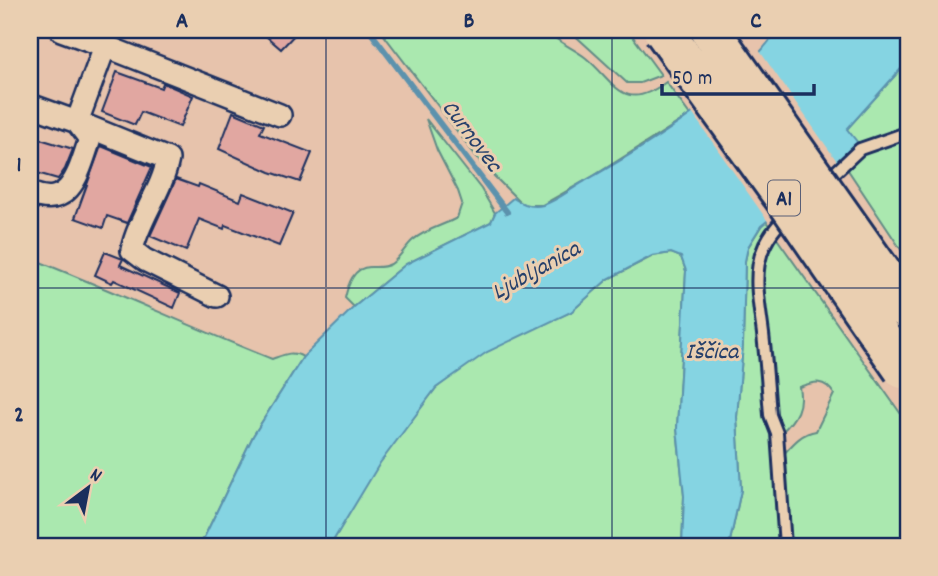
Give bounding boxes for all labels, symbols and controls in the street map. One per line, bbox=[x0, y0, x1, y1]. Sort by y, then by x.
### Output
text: A bbox=[176, 6, 188, 39]
text: B bbox=[464, 6, 475, 39]
text: C bbox=[750, 6, 762, 39]
scale bar bbox=[662, 52, 814, 96]
text: 50 m bbox=[672, 65, 712, 95]
water label: Curnovec bbox=[432, 93, 510, 181]
text: 1 bbox=[16, 150, 22, 183]
road number: A1 bbox=[768, 180, 800, 216]
water label: Ljubljanica bbox=[486, 233, 588, 310]
water label: Iščica bbox=[686, 336, 740, 370]
text: 2 bbox=[14, 400, 24, 433]
north arrow bbox=[52, 454, 122, 524]
text: N bbox=[84, 463, 106, 490]

